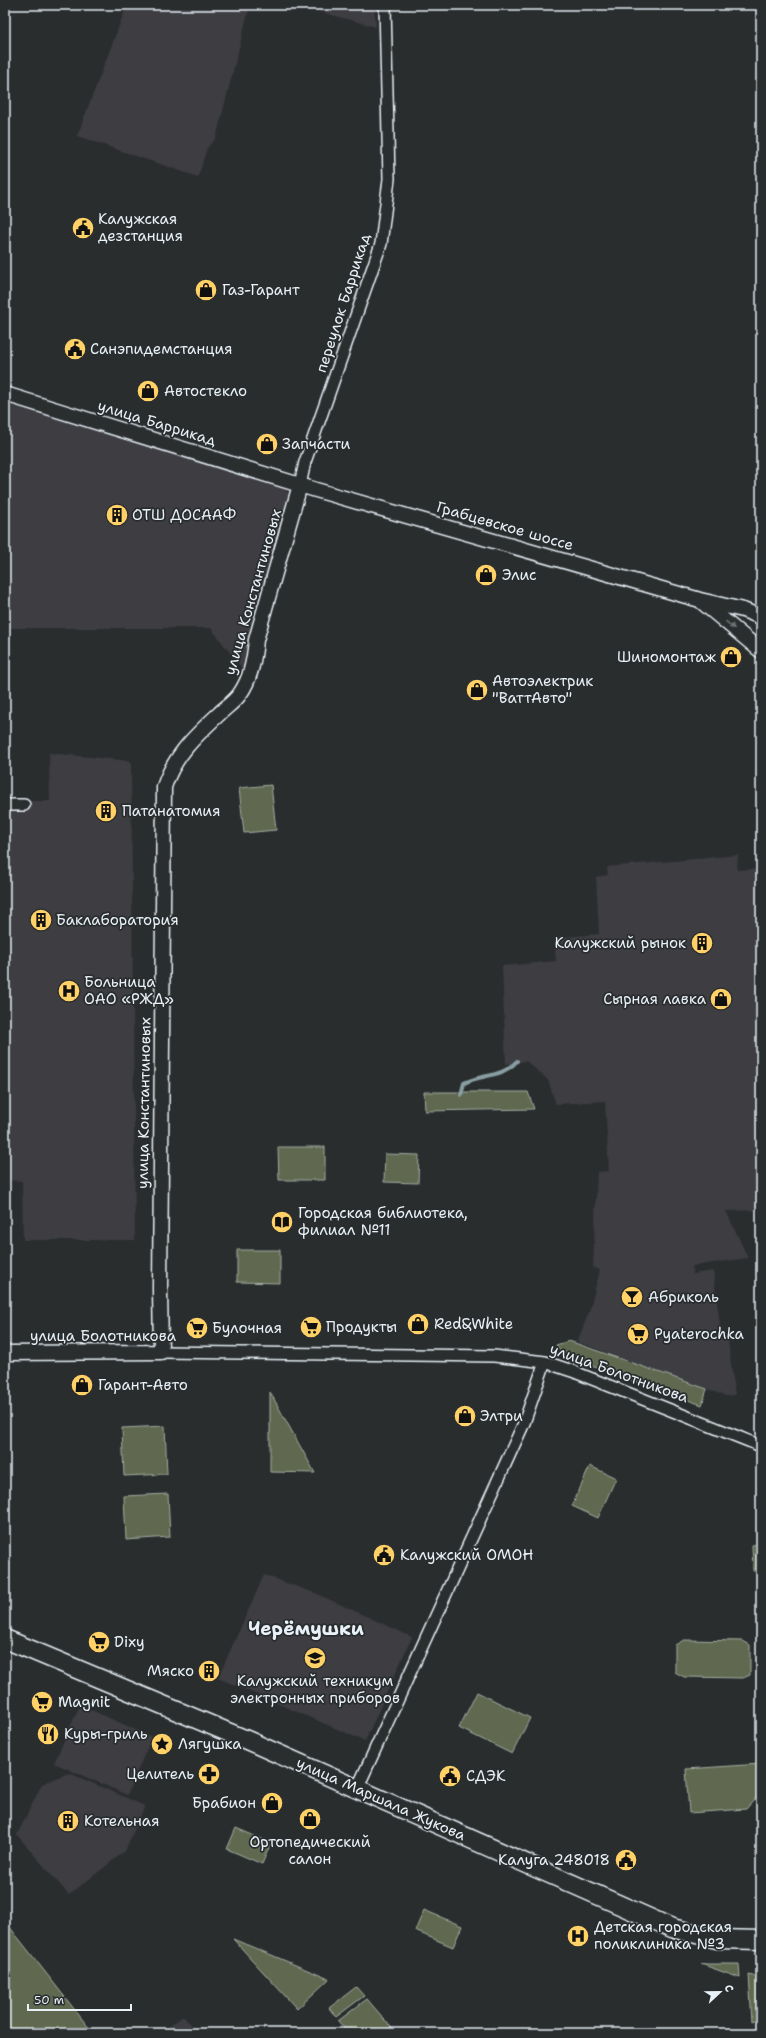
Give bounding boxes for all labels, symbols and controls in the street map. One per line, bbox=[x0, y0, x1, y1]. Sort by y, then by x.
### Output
place label: Калужская дезстанция bbox=[98, 209, 183, 246]
public building icon: Калужская дезстанция bbox=[70, 215, 96, 241]
street label: переулок Баррикад bbox=[311, 230, 375, 375]
shop icon: Газ-Гарант bbox=[193, 277, 219, 303]
place label: Газ-Гарант bbox=[222, 280, 300, 300]
public building icon: Санэпидемстанция bbox=[62, 336, 88, 362]
place label: Санэпидемстанция bbox=[90, 339, 233, 359]
shop icon: Автостекло bbox=[135, 378, 161, 404]
place label: Автостекло bbox=[164, 381, 247, 401]
street label: улица Баррикад bbox=[95, 395, 219, 451]
shop icon: Запчасти bbox=[254, 431, 280, 457]
place label: Запчасти bbox=[282, 434, 351, 454]
street label: Грабцевское шоссе bbox=[434, 497, 576, 555]
building icon: ОТШ ДОСААФ bbox=[104, 502, 130, 528]
place label: ОТШ ДОСААФ bbox=[132, 505, 236, 525]
street label: улица Константиновых bbox=[220, 507, 286, 677]
shop icon: Элис bbox=[473, 562, 499, 588]
place label: Элис bbox=[502, 565, 537, 585]
one-way arrow bbox=[725, 621, 735, 630]
shop icon: Шиномонтаж bbox=[718, 644, 744, 670]
place label: Шиномонтаж bbox=[617, 647, 717, 667]
place label: Автоэлектрик "ВаттАвто" bbox=[492, 671, 593, 708]
shop icon: Автоэлектрик "ВаттАвто" bbox=[464, 677, 490, 703]
building icon: Патанатомия bbox=[93, 798, 119, 824]
place label: Патанатомия bbox=[122, 801, 220, 821]
building icon: Баклаборатория bbox=[28, 907, 54, 933]
place label: Баклаборатория bbox=[56, 910, 179, 930]
building icon: Калужский рынок bbox=[689, 930, 715, 956]
place label: Калужский рынок bbox=[555, 933, 686, 953]
place label: Больница ОАО «РЖД» bbox=[84, 972, 174, 1009]
hospital icon: Больница ОАО «РЖД» bbox=[56, 978, 82, 1004]
shop icon: Сырная лавка bbox=[708, 986, 734, 1012]
place label: Сырная лавка bbox=[603, 989, 707, 1009]
street label: улица Константиновых bbox=[133, 1017, 156, 1189]
place label: Городская библиотека, филиал №11 bbox=[298, 1203, 468, 1240]
library icon: Городская библиотека, филиал №11 bbox=[269, 1209, 295, 1235]
bar icon: Абриколь bbox=[619, 1284, 645, 1310]
place label: Абриколь bbox=[648, 1287, 719, 1307]
shop icon: Red&White bbox=[405, 1311, 431, 1337]
supermarket icon: Продукты bbox=[298, 1314, 324, 1340]
place label: Red&White bbox=[434, 1314, 513, 1334]
supermarket icon: Булочная bbox=[184, 1315, 210, 1341]
place label: Продукты bbox=[326, 1317, 397, 1337]
place label: Булочная bbox=[212, 1318, 282, 1338]
supermarket icon: Pyaterochka bbox=[625, 1321, 651, 1347]
place label: Pyaterochka bbox=[654, 1324, 745, 1344]
street label: улица Болотникова bbox=[30, 1326, 177, 1346]
street label: улица Болотникова bbox=[547, 1339, 692, 1408]
shop icon: Гарант-Авто bbox=[69, 1372, 95, 1398]
place label: Гарант-Авто bbox=[98, 1375, 188, 1395]
shop icon: Элтри bbox=[452, 1403, 478, 1429]
place label: Элтри bbox=[480, 1406, 523, 1426]
public building icon: Калужский ОМОН bbox=[371, 1542, 397, 1568]
place label: Калужский ОМОН bbox=[400, 1545, 533, 1565]
district label: Черёмушки bbox=[248, 1616, 364, 1641]
supermarket icon: Dixy bbox=[86, 1629, 112, 1655]
place label: Dixy bbox=[114, 1632, 145, 1652]
school or university icon: Калужский техникум электронных приборов bbox=[302, 1645, 328, 1671]
building icon: Мяско bbox=[196, 1658, 222, 1684]
place label: Мяско bbox=[147, 1661, 194, 1681]
place label: Калужский техникум электронных приборов bbox=[230, 1671, 400, 1708]
supermarket icon: Magnit bbox=[29, 1689, 55, 1715]
place label: Magnit bbox=[58, 1692, 110, 1712]
restaurant icon: Куры-гриль bbox=[35, 1721, 61, 1747]
place label: Куры-гриль bbox=[64, 1724, 148, 1744]
place icon: Лягушка bbox=[149, 1731, 175, 1757]
place label: Лягушка bbox=[178, 1734, 242, 1754]
street label: улица Маршала Жукова bbox=[293, 1753, 469, 1846]
pharmacy icon: Целитель bbox=[196, 1761, 222, 1787]
public building icon: СДЭК bbox=[437, 1763, 463, 1789]
place label: Целитель bbox=[126, 1764, 194, 1784]
place label: СДЭК bbox=[466, 1766, 506, 1786]
shop icon: Брабион bbox=[259, 1790, 285, 1816]
place label: Брабион bbox=[192, 1793, 256, 1813]
shop icon: Ортопедический салон bbox=[297, 1806, 323, 1832]
building icon: Котельная bbox=[55, 1808, 81, 1834]
place label: Котельная bbox=[84, 1811, 159, 1831]
place label: Ортопедический салон bbox=[249, 1832, 371, 1869]
public building icon: Калуга 248018 bbox=[613, 1847, 639, 1873]
place label: Калуга 248018 bbox=[498, 1850, 610, 1870]
place label: Детская городская поликлиника №3 bbox=[594, 1917, 732, 1954]
hospital icon: Детская городская поликлиника №3 bbox=[565, 1923, 591, 1949]
north arrow bbox=[700, 1972, 740, 2012]
text: С bbox=[721, 1982, 737, 1995]
scale bar bbox=[28, 1986, 131, 2012]
text: 50 m bbox=[34, 1992, 64, 2008]

